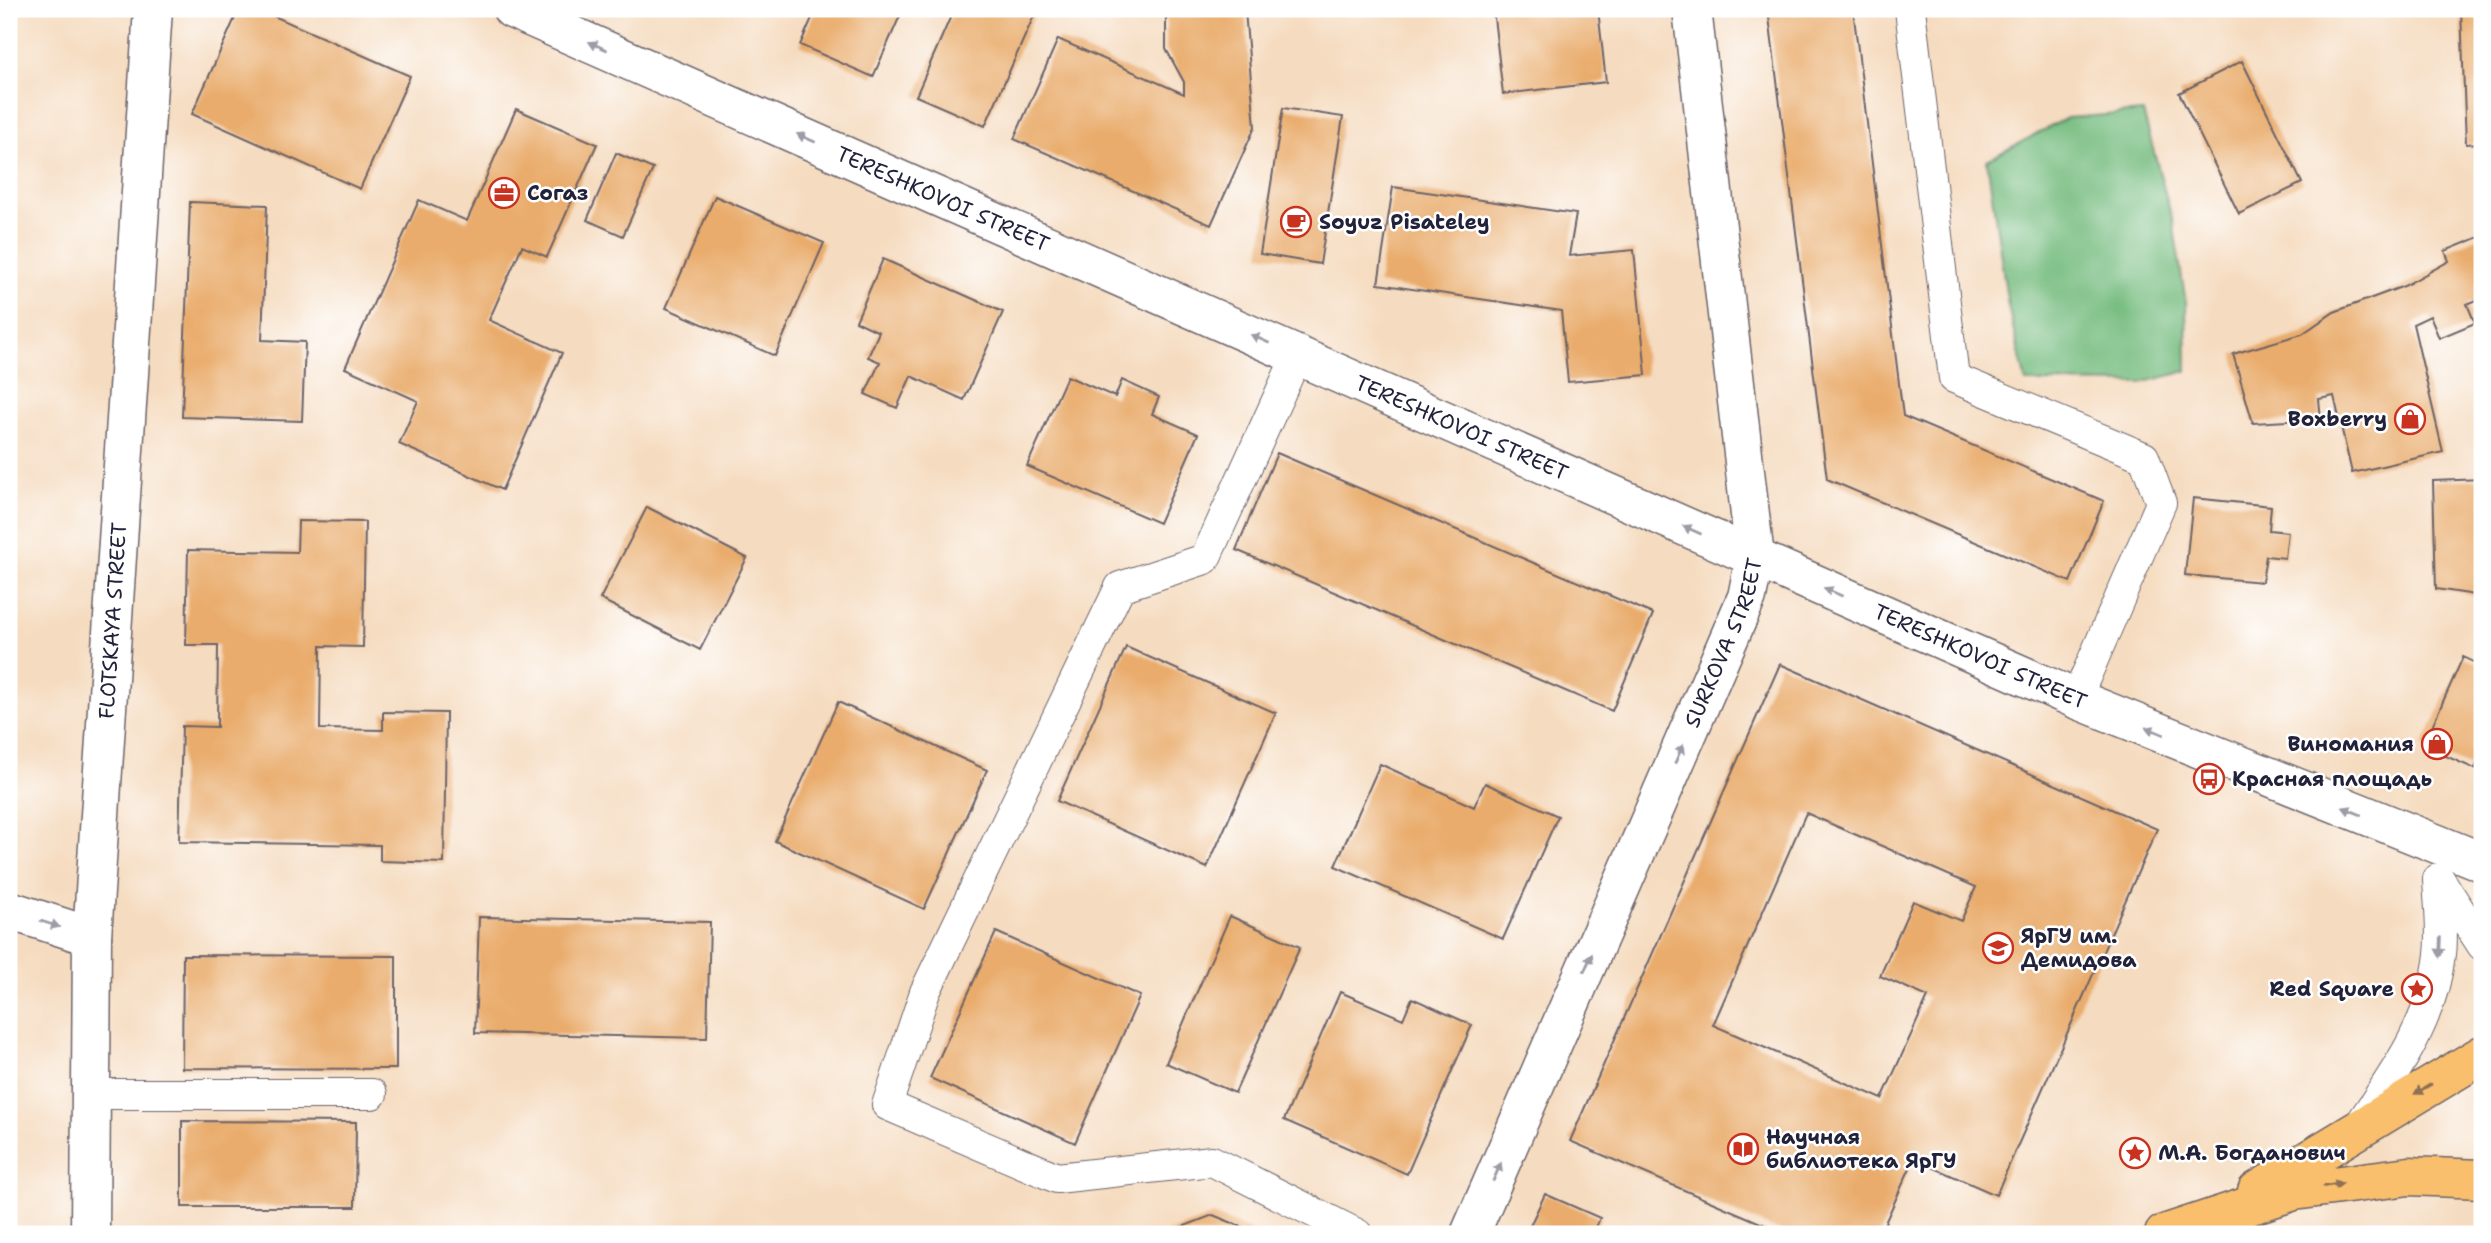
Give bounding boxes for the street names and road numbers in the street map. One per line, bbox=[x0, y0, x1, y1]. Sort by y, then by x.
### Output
street label: TERESHKOVOI STREET bbox=[832, 140, 1054, 258]
street label: TERESHKOVOI STREET bbox=[1351, 369, 1573, 487]
street label: FLOTSKAYA STREET bbox=[92, 521, 133, 720]
street label: SURKOVA STREET bbox=[1678, 555, 1769, 732]
street label: TERESHKOVOI STREET bbox=[1870, 598, 2091, 716]

